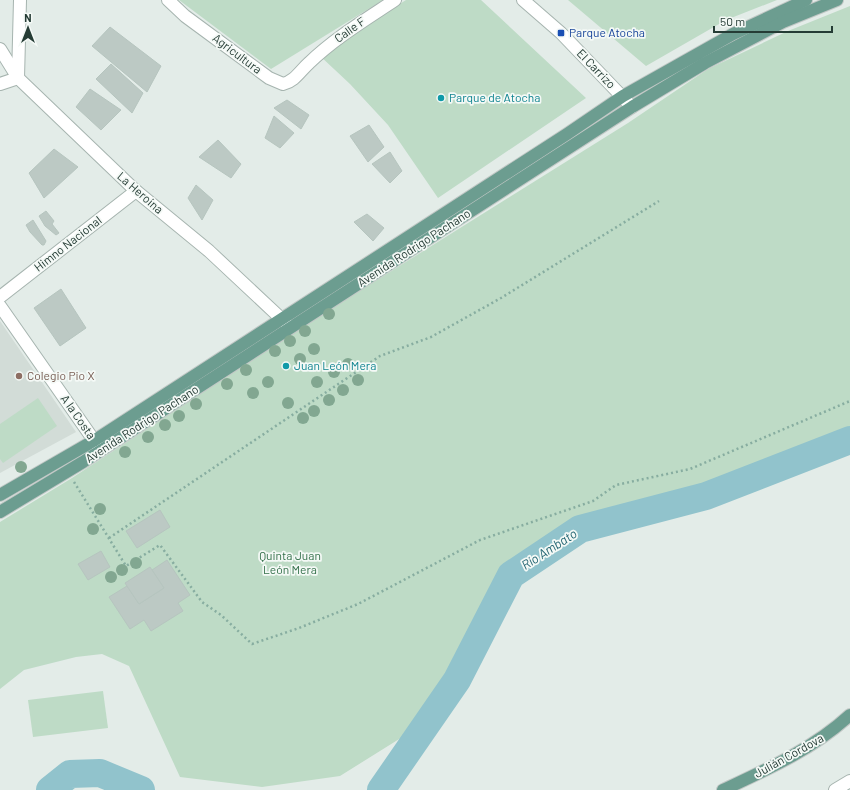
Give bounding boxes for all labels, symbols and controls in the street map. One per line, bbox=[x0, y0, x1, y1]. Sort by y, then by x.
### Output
north arrow bbox=[8, 8, 48, 48]
scale bar bbox=[714, 8, 832, 34]
text: N bbox=[24, 11, 32, 24]
street label: Calle F bbox=[331, 13, 368, 45]
text: 50 m bbox=[720, 14, 745, 28]
place label: Parque Atocha bbox=[569, 25, 645, 39]
marker: Parque Atocha bbox=[556, 28, 566, 38]
street label: Agricultura bbox=[210, 30, 265, 76]
street label: El Carrizo bbox=[575, 46, 619, 91]
place label: Parque de Atocha bbox=[449, 90, 540, 104]
marker: Parque de Atocha bbox=[436, 93, 446, 103]
street label: La Heroina bbox=[115, 169, 166, 216]
street label: Avenida Rodrigo Pachano bbox=[354, 205, 472, 289]
street label: Himno Nacional bbox=[31, 213, 104, 274]
place label: Juan León Mera bbox=[294, 358, 376, 372]
marker: Juan León Mera bbox=[281, 361, 291, 371]
place label: Colegio Pio X bbox=[27, 368, 95, 382]
marker: Colegio Pio X bbox=[14, 371, 24, 381]
street label: Avenida Rodrigo Pachano bbox=[82, 381, 200, 465]
street label: A la Costa bbox=[58, 391, 99, 441]
water label: Río Ambato bbox=[518, 525, 580, 573]
park label: Quinta Juan León Mera bbox=[259, 548, 321, 576]
street label: Julián Cordova bbox=[752, 730, 826, 780]

